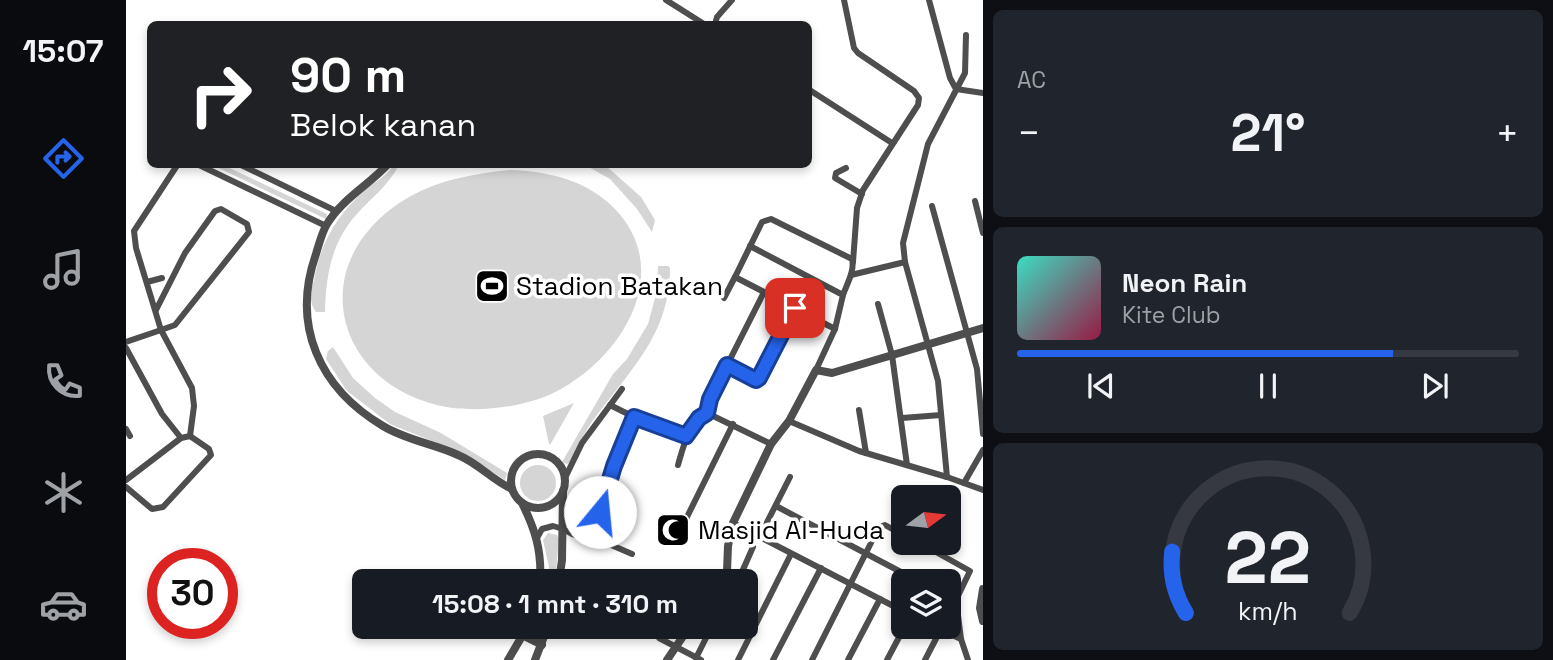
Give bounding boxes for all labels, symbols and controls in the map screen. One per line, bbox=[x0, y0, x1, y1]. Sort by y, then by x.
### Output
text: 15:07 bbox=[22, 31, 104, 71]
text: 90 m bbox=[290, 44, 406, 106]
icon: right bbox=[175, 49, 266, 140]
text: AC bbox=[1017, 65, 1046, 95]
text: 21° bbox=[1231, 100, 1305, 166]
text: Belok kanan bbox=[290, 105, 476, 145]
text: − bbox=[1017, 109, 1041, 157]
text: + bbox=[1495, 109, 1519, 157]
icon: directions bbox=[39, 134, 88, 183]
icon: music bbox=[39, 245, 88, 294]
text: Neon Rain bbox=[1122, 266, 1247, 300]
sports icon: Stadion Batakan bbox=[473, 267, 511, 305]
place label: Stadion Batakan bbox=[516, 269, 723, 303]
pin bbox=[765, 278, 825, 338]
icon: arrive bbox=[776, 289, 814, 327]
text: Kite Club bbox=[1122, 300, 1221, 330]
icon: phone bbox=[39, 357, 88, 406]
icon: previous bbox=[1082, 367, 1120, 405]
icon: pause bbox=[1249, 367, 1287, 405]
icon: next bbox=[1416, 367, 1454, 405]
icon: climate bbox=[39, 468, 88, 517]
position arrow bbox=[563, 475, 637, 549]
north arrow bbox=[891, 485, 961, 555]
map controls bbox=[891, 485, 961, 639]
mosque icon: Masjid Al-Huda bbox=[654, 511, 692, 549]
text: 22 bbox=[1225, 511, 1311, 604]
place label: Masjid Al-Huda bbox=[698, 513, 884, 547]
speed limit sign: 30 bbox=[147, 548, 238, 639]
button: layers bbox=[891, 569, 961, 639]
icon: car bbox=[39, 580, 88, 629]
text: 15:08 · 1 mnt · 310 m bbox=[432, 587, 678, 621]
text: km/h bbox=[1238, 594, 1298, 626]

